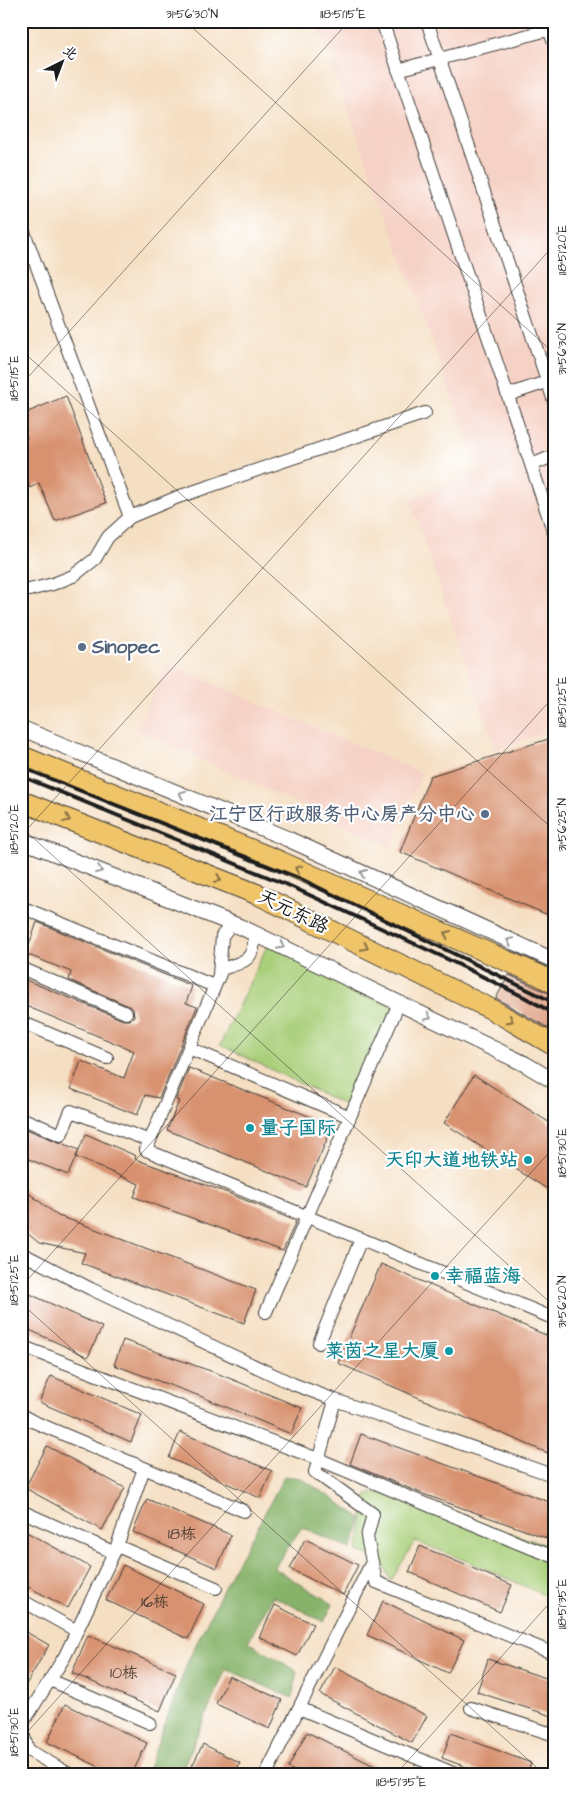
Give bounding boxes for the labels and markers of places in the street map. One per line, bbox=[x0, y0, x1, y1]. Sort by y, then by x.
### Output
place label: Sinopec bbox=[91, 634, 160, 661]
marker: Sinopec bbox=[76, 641, 88, 653]
place label: 江宁区行政服务中心房产分中心 bbox=[209, 801, 475, 828]
marker: 江宁区行政服务中心房产分中心 bbox=[479, 808, 491, 820]
place label: 量子国际 bbox=[260, 1115, 336, 1142]
marker: 量子国际 bbox=[244, 1122, 256, 1134]
place label: 天印大道地铁站 bbox=[385, 1147, 518, 1174]
marker: 天印大道地铁站 bbox=[522, 1154, 534, 1166]
place label: 幸福蓝海 bbox=[445, 1263, 521, 1290]
marker: 幸福蓝海 bbox=[429, 1270, 441, 1282]
place label: 莱茵之星大厦 bbox=[325, 1338, 439, 1365]
marker: 莱茵之星大厦 bbox=[443, 1345, 455, 1357]

